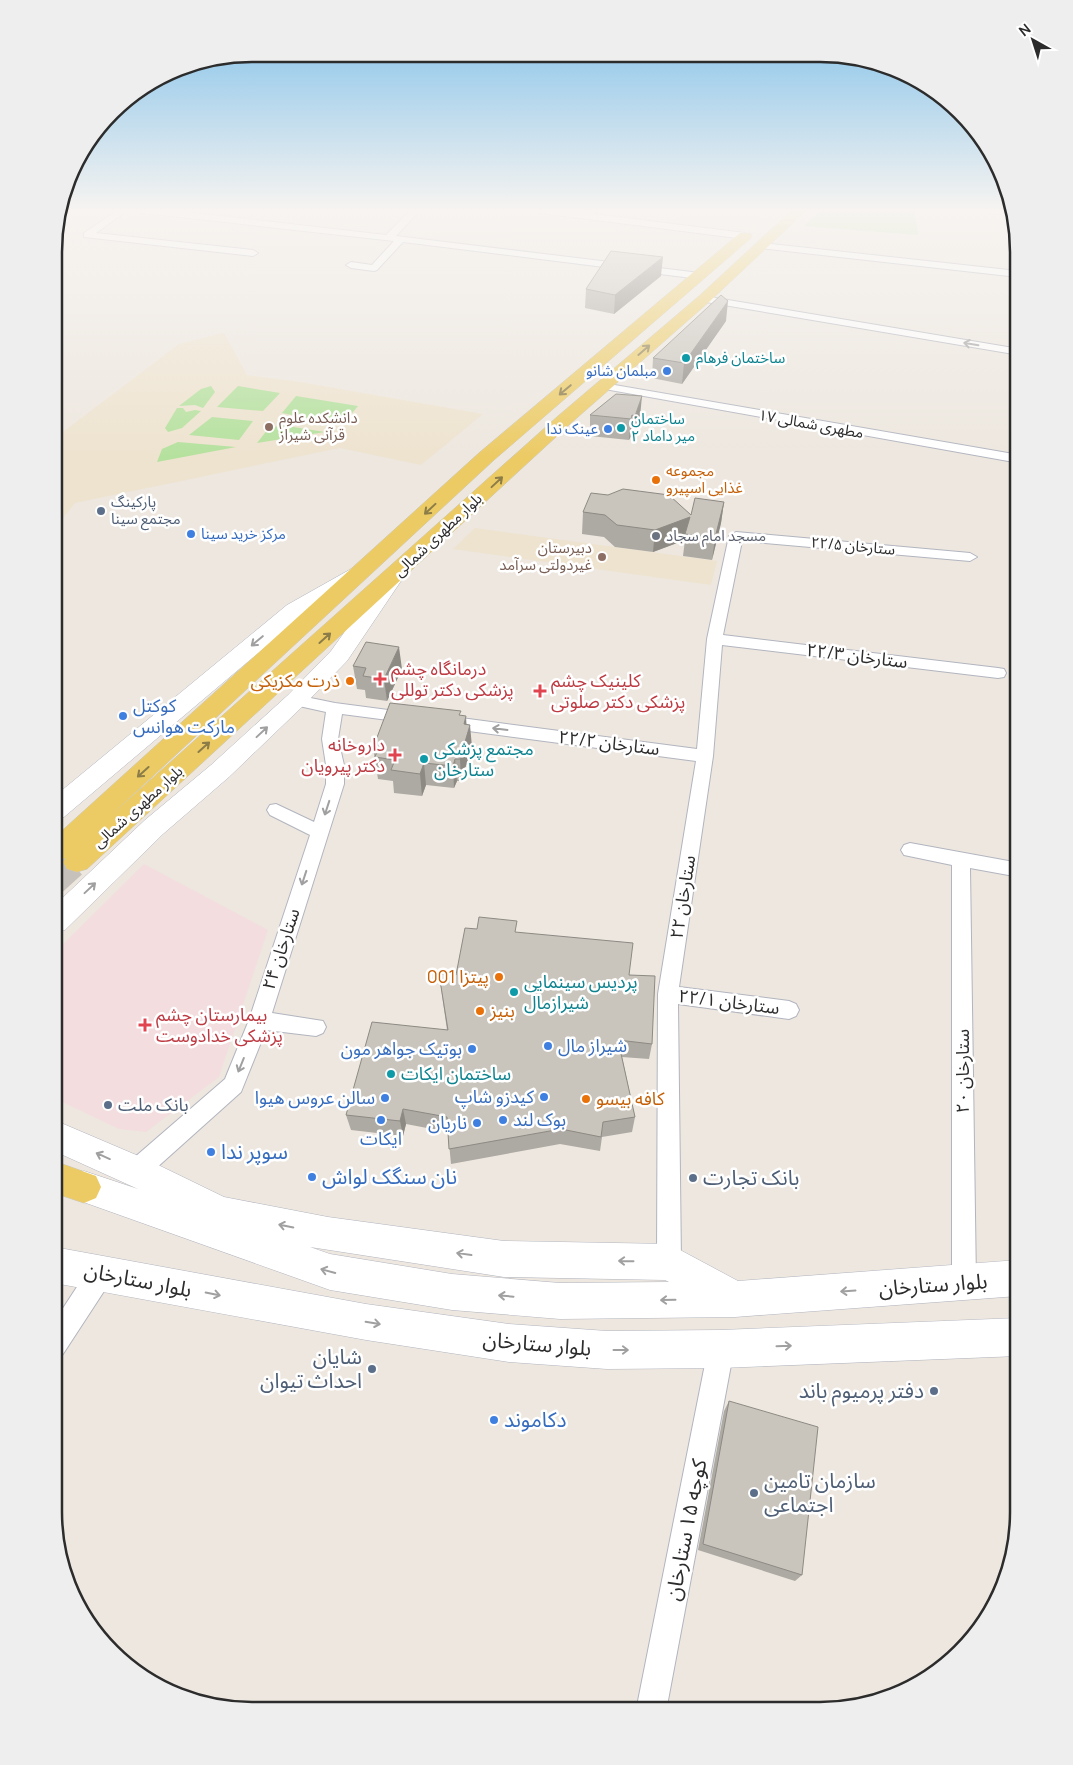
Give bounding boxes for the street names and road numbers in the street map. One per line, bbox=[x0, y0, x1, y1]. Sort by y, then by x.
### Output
street label: ۱۷ مطهری شمالی bbox=[757, 404, 865, 443]
street label: بلوار مطهرى شمالى bbox=[389, 488, 486, 581]
street label: ۲۲/۵ ستارخان bbox=[810, 531, 896, 560]
street label: ۲۲/۳ ستارخان bbox=[805, 637, 909, 673]
street label: ۲۲/۲ ستارخان bbox=[557, 724, 661, 760]
street label: بلوار مطهرى شمالى bbox=[88, 761, 187, 853]
street label: ۲۲ ستارخان bbox=[664, 853, 700, 940]
street label: ۲۴ ستارخان bbox=[256, 905, 304, 992]
street label: ۲۲/۱ ستارخان bbox=[677, 983, 781, 1019]
street label: ۲۰ ستارخان bbox=[950, 1029, 974, 1113]
street label: بلوار ستارخان bbox=[82, 1255, 194, 1303]
street label: بلوار ستارخان bbox=[878, 1266, 988, 1302]
street label: بلوار ستارخان bbox=[482, 1324, 593, 1362]
street label: کوچه ۱۵ ستارخان bbox=[658, 1456, 713, 1603]

